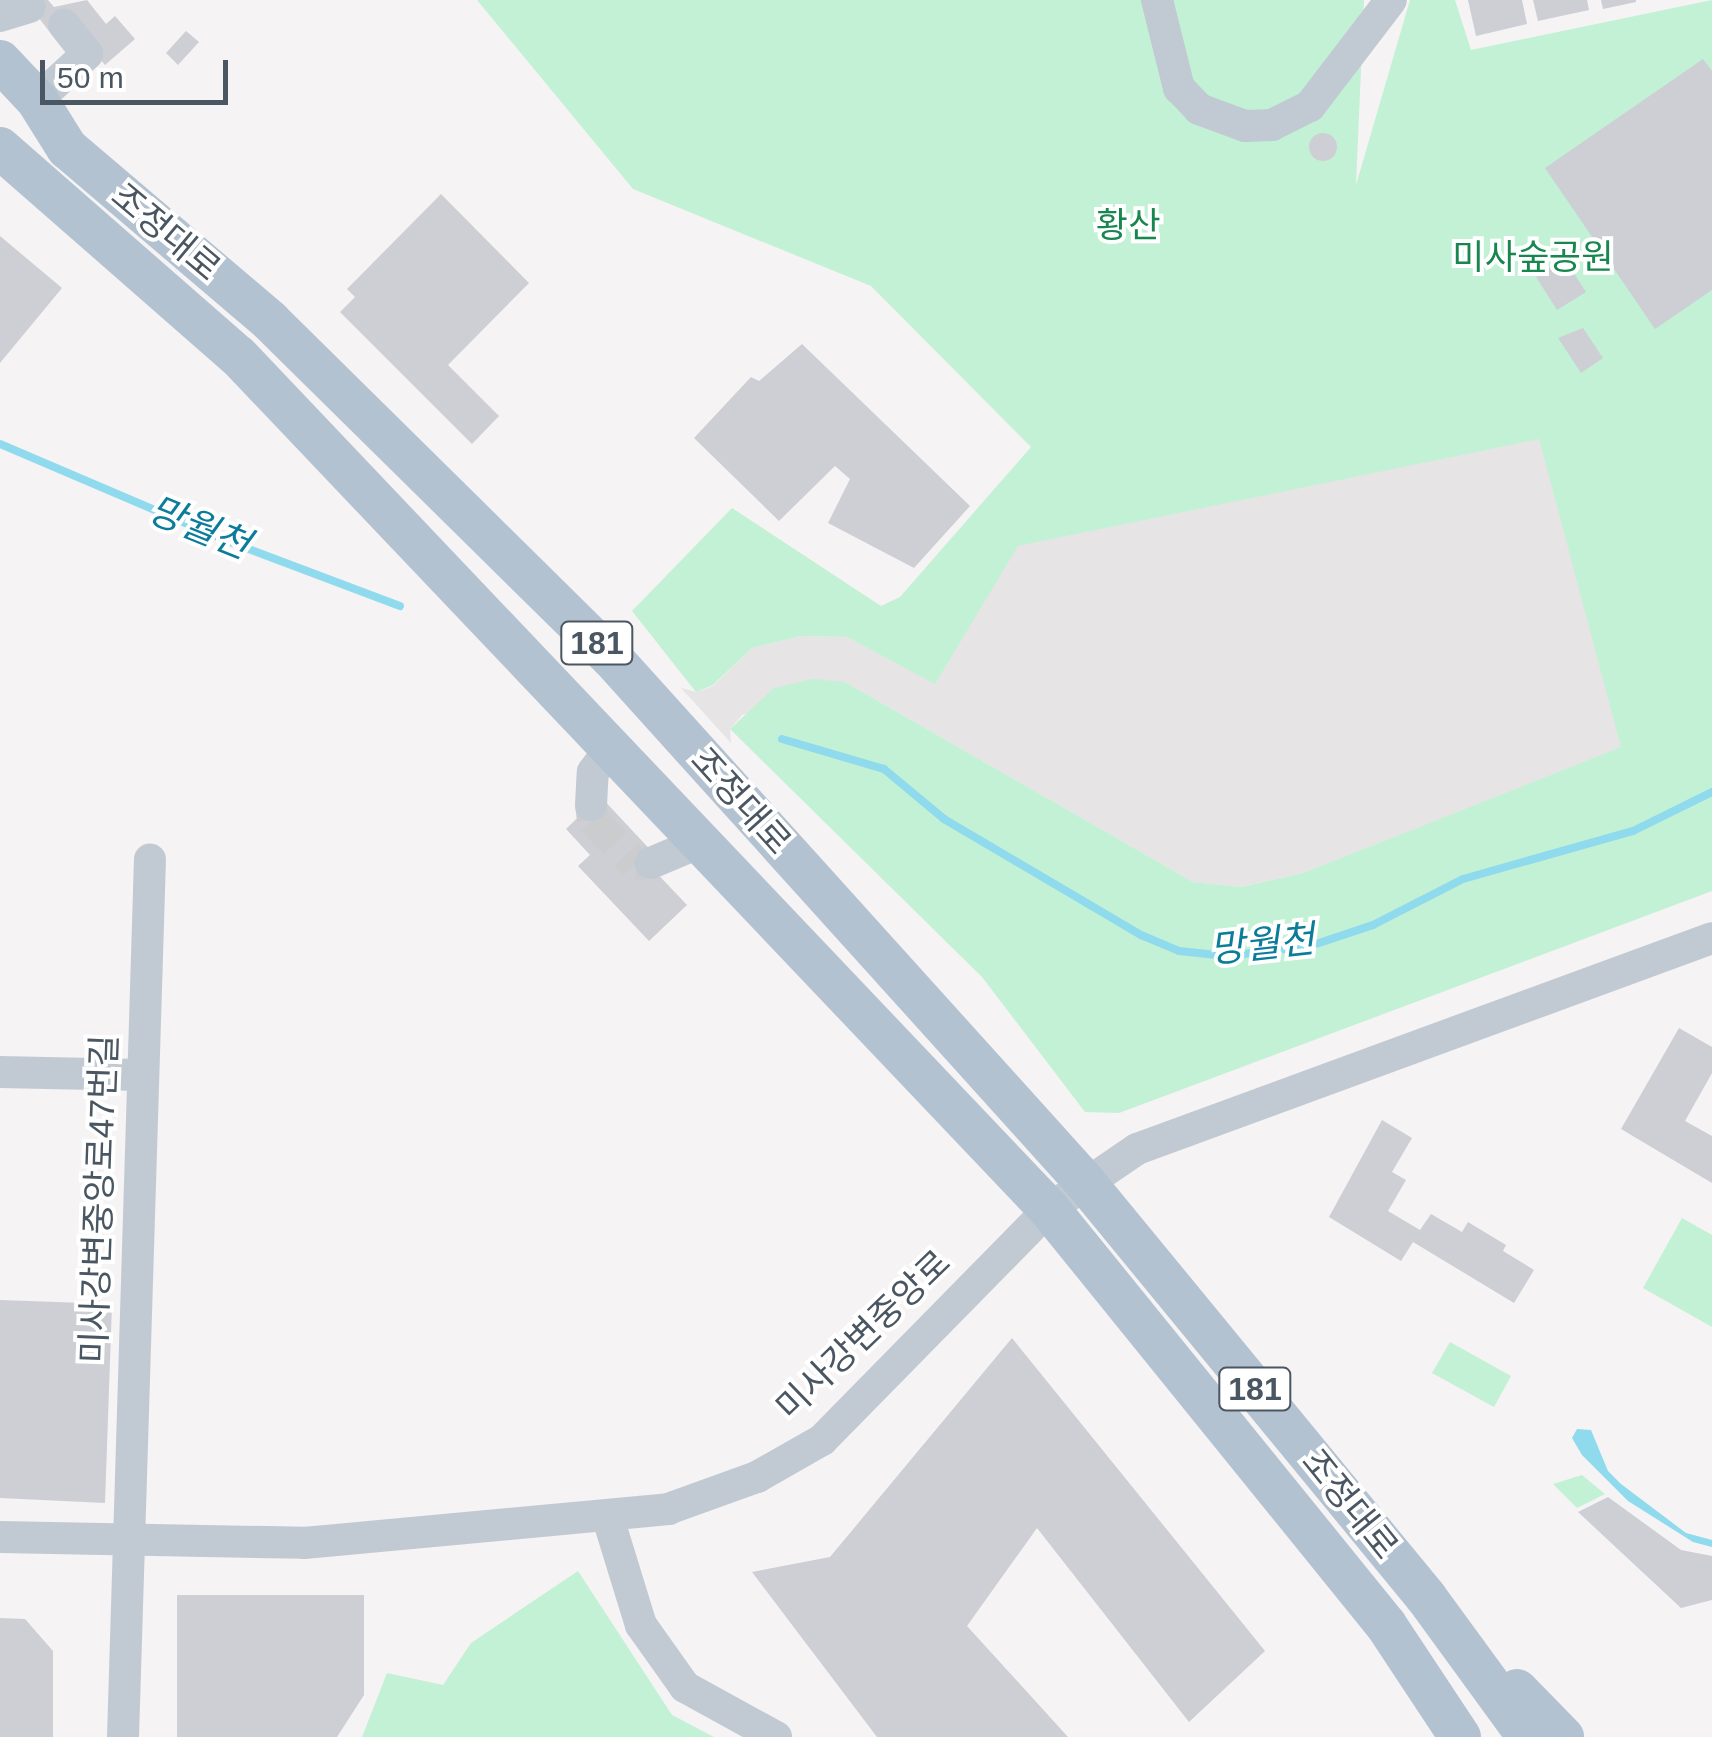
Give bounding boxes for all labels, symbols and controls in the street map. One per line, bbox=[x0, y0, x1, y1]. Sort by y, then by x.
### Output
scale bar bbox=[45, 40, 232, 102]
text: 50 m bbox=[57, 61, 124, 94]
street label: 조정대로 bbox=[103, 175, 229, 289]
park label: 황산 bbox=[1096, 204, 1160, 246]
park label: 미사숲공원 bbox=[1453, 236, 1613, 278]
water label: 망월천 bbox=[142, 487, 256, 569]
road number: 181 bbox=[560, 616, 634, 670]
street label: 조정대로 bbox=[682, 739, 800, 863]
water label: 망월천 bbox=[1207, 917, 1317, 973]
street label: 미사강변중앙로47번길 bbox=[72, 1034, 126, 1364]
street label: 미사강변중앙로 bbox=[767, 1242, 959, 1428]
road number: 181 bbox=[1218, 1362, 1292, 1416]
street label: 조정대로 bbox=[1293, 1441, 1407, 1567]

